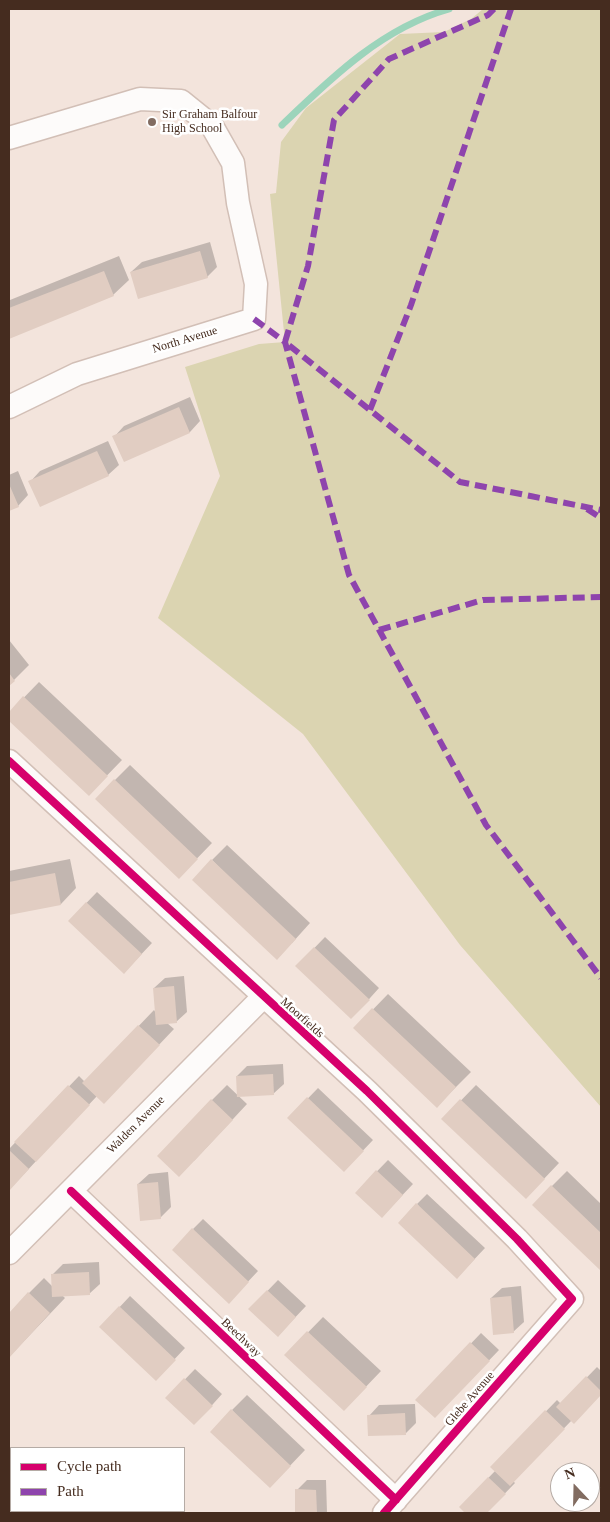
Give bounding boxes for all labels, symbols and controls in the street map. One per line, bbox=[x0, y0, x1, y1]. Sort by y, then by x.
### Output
place label: Sir Graham Balfour High School bbox=[162, 108, 257, 136]
marker: Sir Graham Balfour High School bbox=[146, 116, 158, 128]
street label: North Avenue bbox=[151, 323, 219, 357]
street label: Moorfields bbox=[277, 995, 327, 1041]
street label: Walden Avenue bbox=[104, 1093, 168, 1157]
street label: Beechway bbox=[218, 1315, 264, 1361]
street label: Glebe Avenue bbox=[442, 1369, 498, 1429]
legend bbox=[10, 1447, 185, 1512]
text: Cycle path bbox=[57, 1458, 122, 1474]
north arrow bbox=[550, 1462, 600, 1512]
text: N bbox=[562, 1465, 577, 1482]
text: Path bbox=[57, 1483, 84, 1499]

